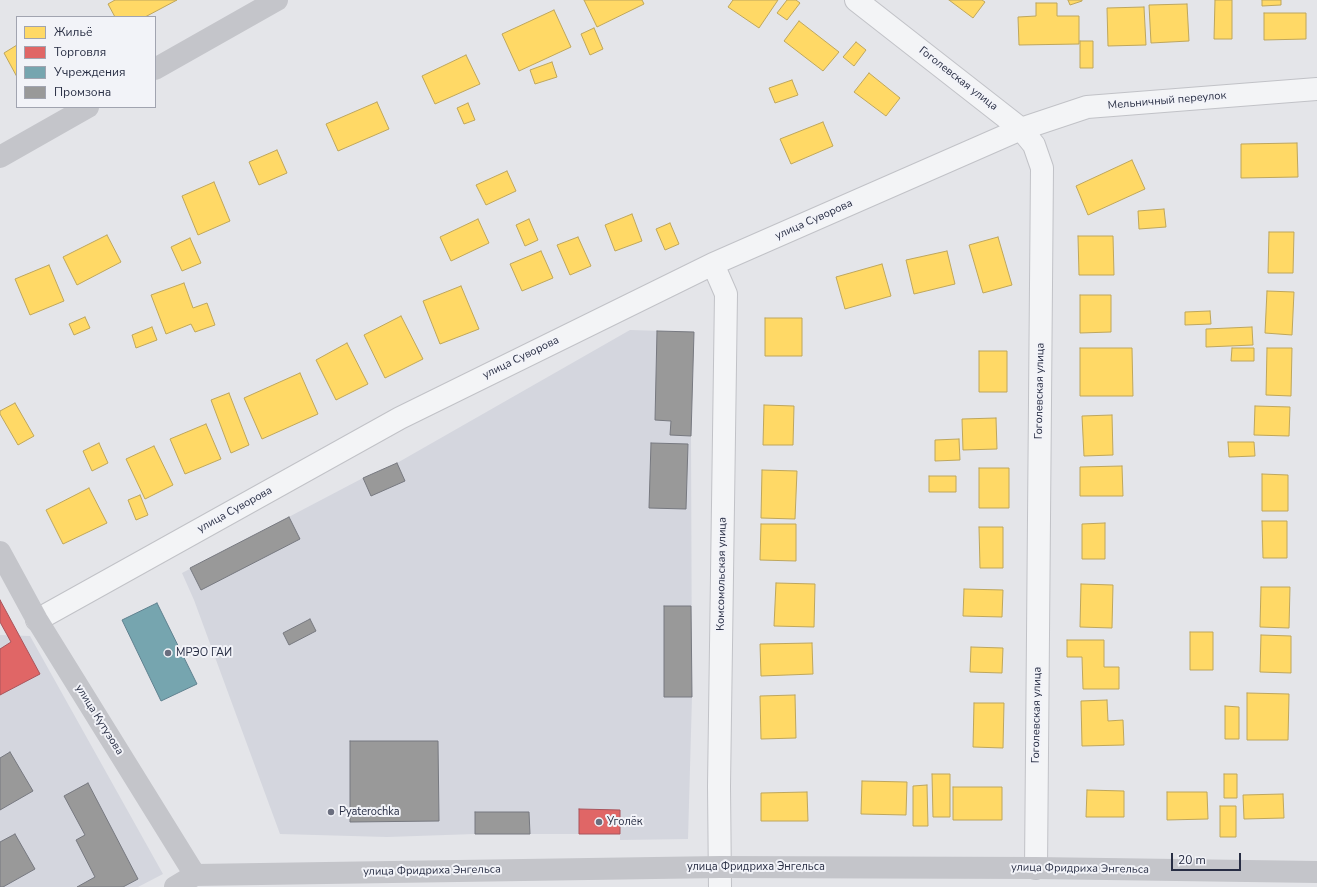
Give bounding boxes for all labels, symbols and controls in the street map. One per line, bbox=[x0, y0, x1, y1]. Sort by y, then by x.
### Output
legend bbox=[16, 16, 156, 108]
text: Жильё bbox=[54, 24, 92, 40]
text: Торговля bbox=[54, 44, 106, 60]
street label: Гоголевская улица bbox=[916, 44, 1000, 114]
text: Учреждения bbox=[54, 64, 126, 80]
text: Промзона bbox=[54, 84, 111, 100]
street label: Мельничный переулок bbox=[1107, 89, 1227, 113]
street label: улица Суворова bbox=[773, 197, 855, 243]
street label: улица Суворова bbox=[481, 334, 561, 382]
street label: Гоголевская улица bbox=[1033, 343, 1047, 439]
street label: улица Суворова bbox=[195, 484, 275, 536]
street label: Комсомольская улица bbox=[714, 517, 730, 631]
place label: МРЭО ГАИ bbox=[176, 646, 232, 660]
marker: МРЭО ГАИ bbox=[163, 648, 173, 658]
street label: Гоголевская улица bbox=[1030, 667, 1044, 763]
street label: улица Кутузова bbox=[72, 682, 126, 758]
place label: Pyaterochka bbox=[339, 805, 400, 819]
marker: Pyaterochka bbox=[326, 807, 336, 817]
place label: Уголёк bbox=[607, 815, 642, 829]
marker: Уголёк bbox=[594, 817, 604, 827]
scale bar bbox=[1173, 845, 1243, 871]
text: 20 m bbox=[1178, 852, 1206, 868]
street label: улица Фридриха Энгельса bbox=[687, 860, 825, 874]
street label: улица Фридриха Энгельса bbox=[1011, 861, 1149, 877]
street label: улица Фридриха Энгельса bbox=[363, 863, 501, 879]

